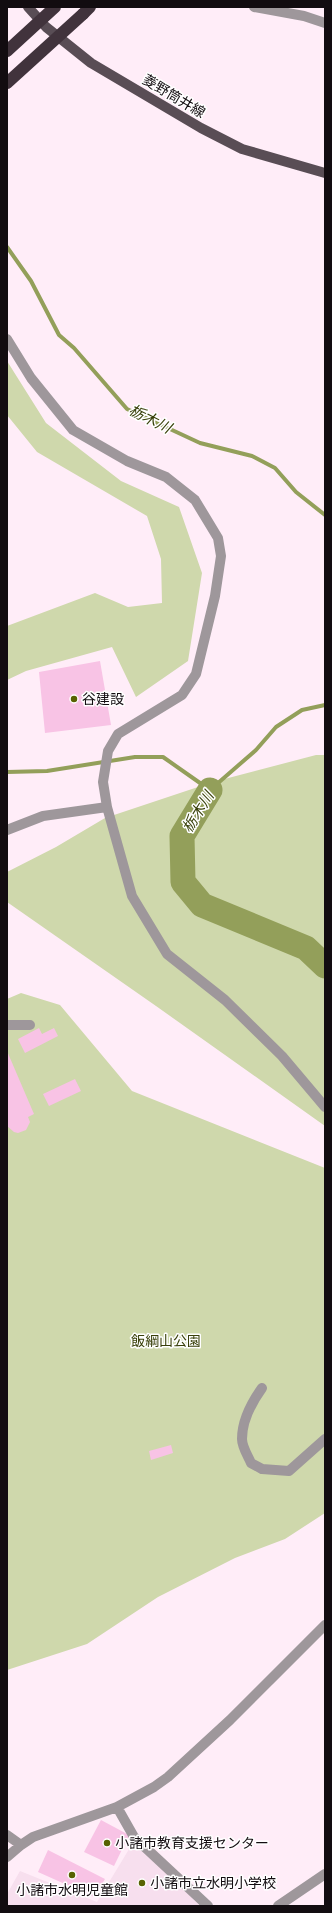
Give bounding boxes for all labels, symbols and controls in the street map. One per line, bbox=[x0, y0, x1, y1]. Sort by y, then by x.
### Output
street label: 菱野筒井線 bbox=[139, 71, 208, 122]
water label: 栃木川 bbox=[125, 401, 176, 439]
place label: 谷建設 bbox=[82, 691, 124, 708]
marker: 谷建設 bbox=[69, 694, 79, 704]
water label: 栃木川 bbox=[178, 786, 219, 836]
park label: 飯綱山公園 bbox=[131, 1333, 201, 1350]
place label: 小諸市教育支援センター bbox=[115, 1835, 269, 1852]
marker: 小諸市教育支援センター bbox=[102, 1838, 112, 1848]
marker: 小諸市水明児童館 bbox=[67, 1870, 77, 1880]
place label: 小諸市立水明小学校 bbox=[150, 1875, 276, 1892]
marker: 小諸市立水明小学校 bbox=[137, 1878, 147, 1888]
place label: 小諸市水明児童館 bbox=[16, 1882, 128, 1899]

